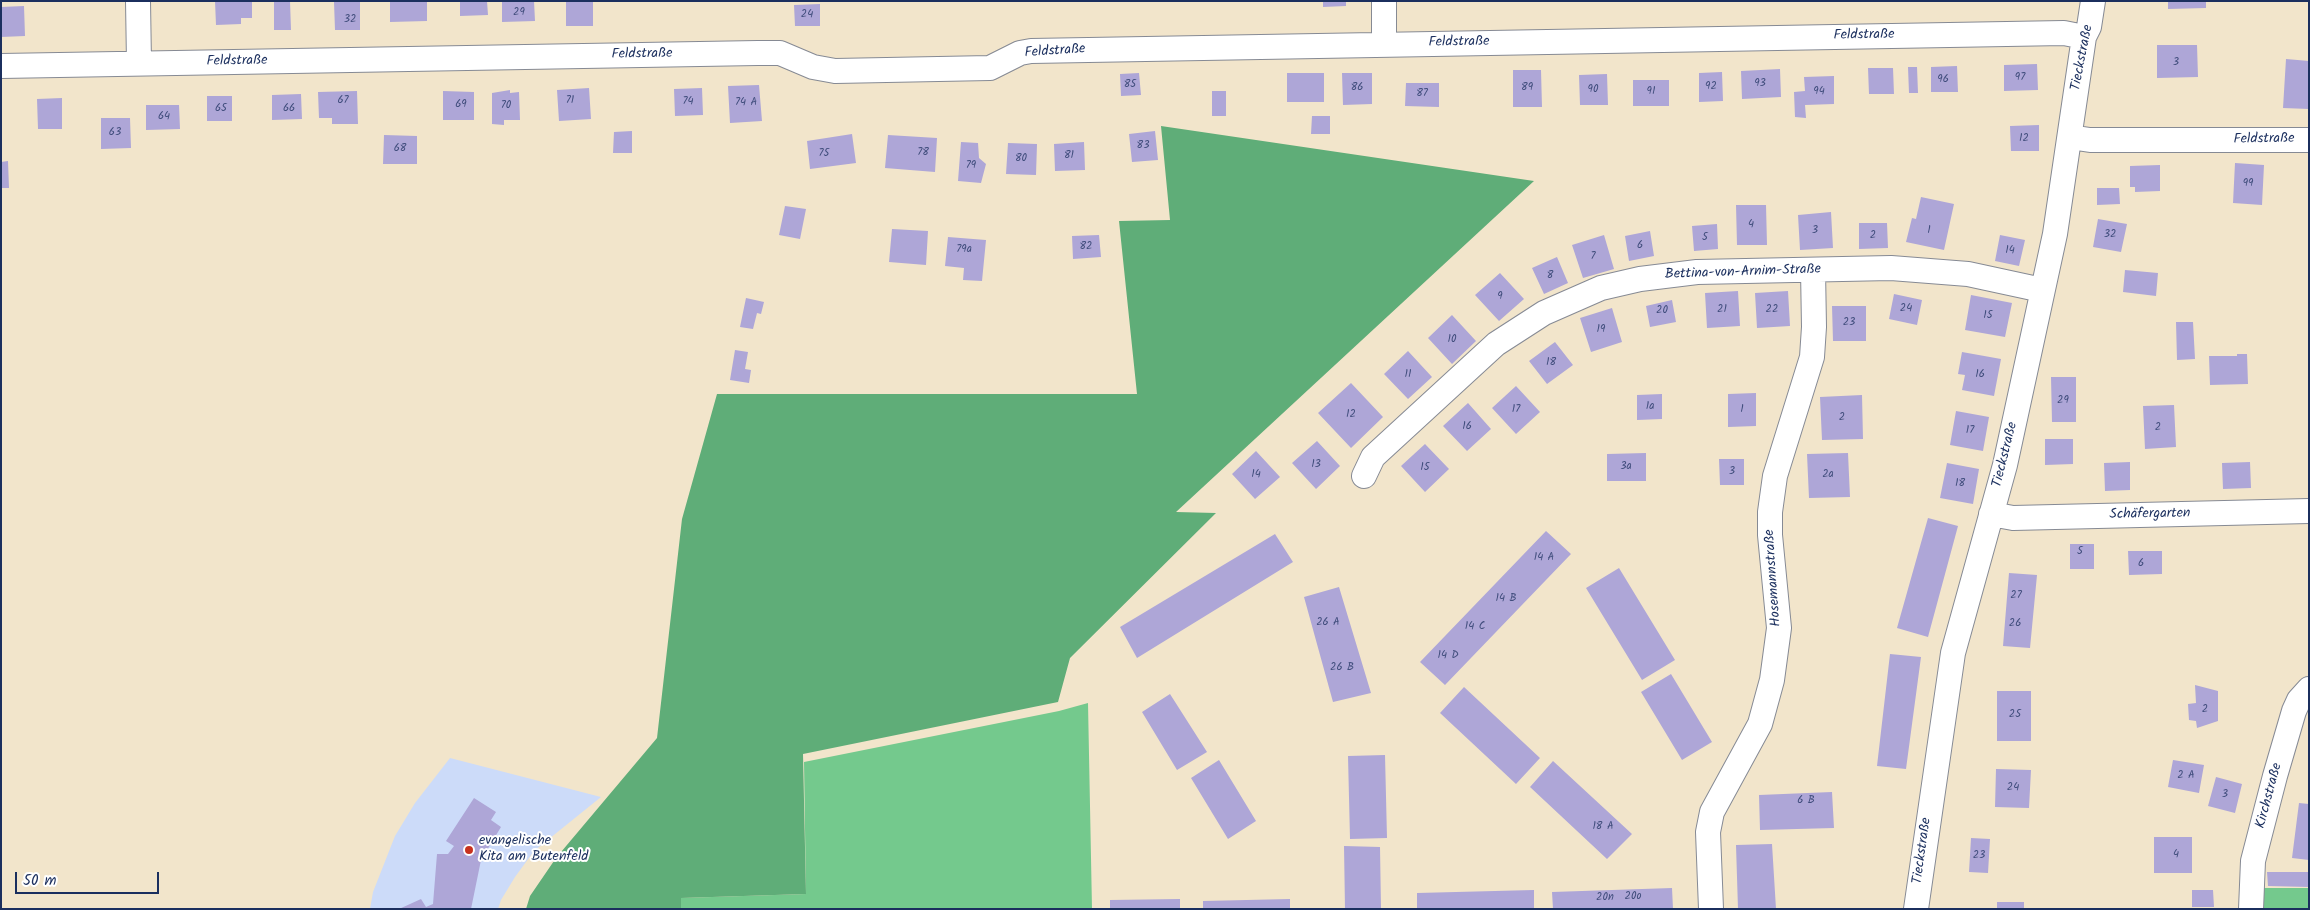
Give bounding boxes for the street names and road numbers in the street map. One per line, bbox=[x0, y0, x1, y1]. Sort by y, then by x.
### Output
street label: Tieckstraße bbox=[2068, 24, 2098, 92]
street label: Feldstraße bbox=[1833, 27, 1895, 45]
street label: Feldstraße bbox=[1428, 34, 1490, 52]
street label: Feldstraße bbox=[1024, 41, 1086, 63]
street label: Feldstraße bbox=[611, 46, 673, 64]
street label: Feldstraße bbox=[206, 53, 268, 71]
street label: Feldstraße bbox=[2233, 131, 2295, 149]
street label: Bettina-von-Arnim-Straße bbox=[1665, 262, 1821, 284]
street label: Tieckstraße bbox=[1990, 420, 2022, 490]
street label: Schäfergarten bbox=[2109, 506, 2191, 524]
street label: Hosemannstraße bbox=[1762, 529, 1786, 627]
street label: Kirchstraße bbox=[2253, 761, 2287, 831]
street label: Tieckstraße bbox=[1910, 817, 1936, 885]

